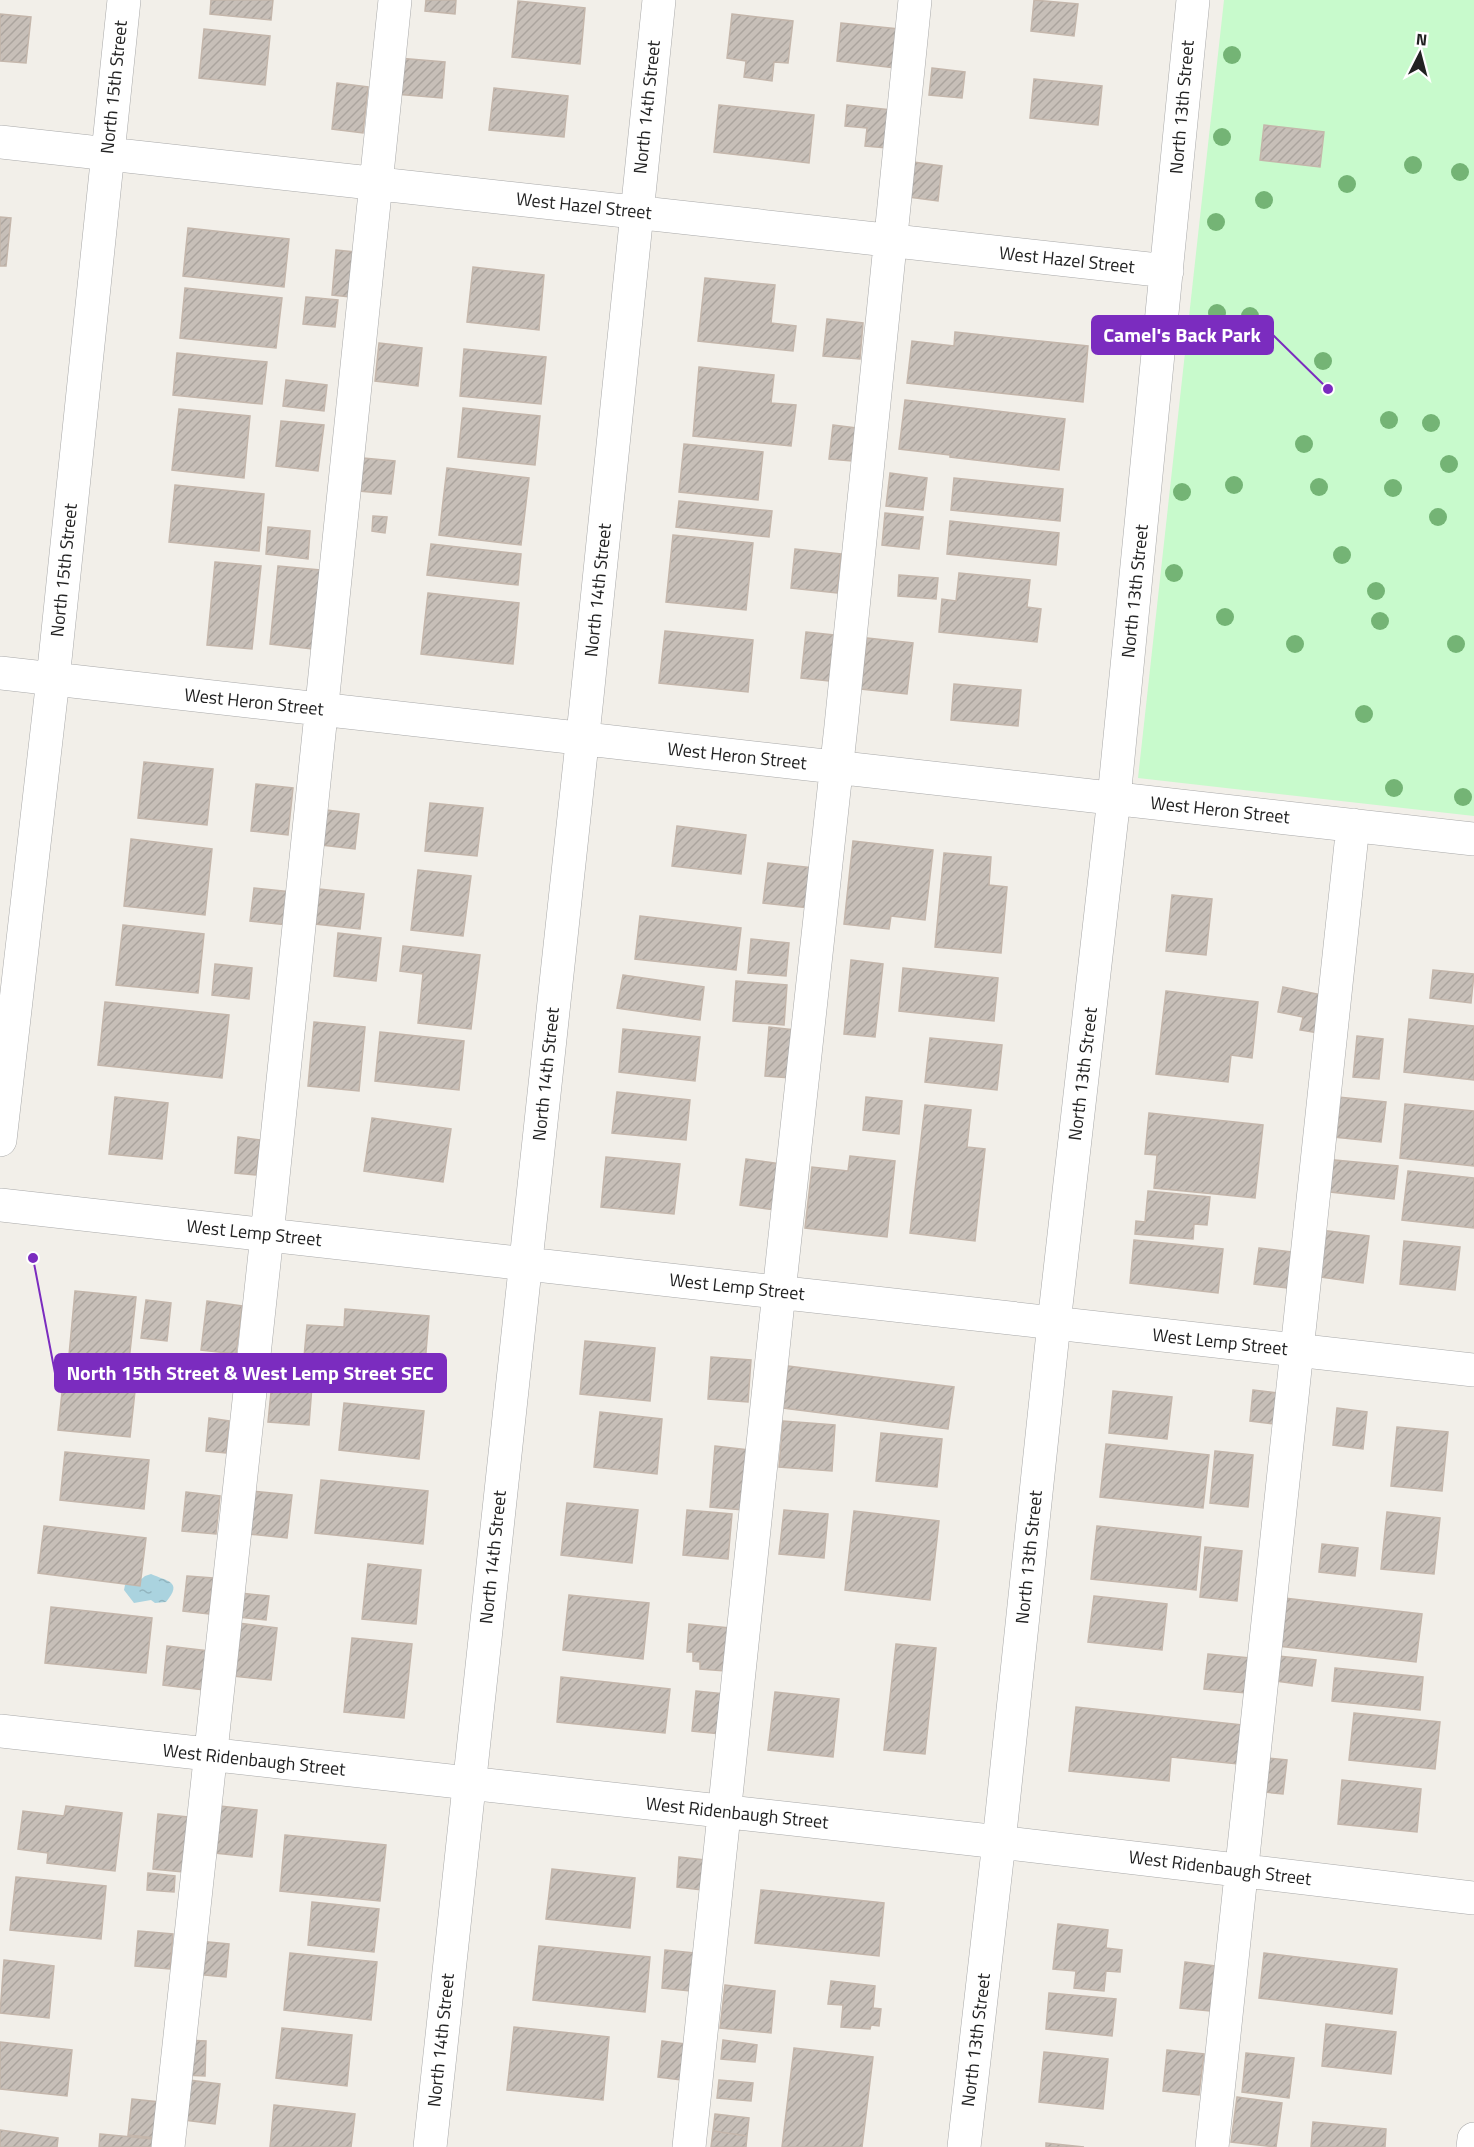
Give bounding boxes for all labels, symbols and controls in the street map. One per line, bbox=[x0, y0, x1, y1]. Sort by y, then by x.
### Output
street label: North 15th Street bbox=[93, 18, 134, 155]
north arrow bbox=[1390, 24, 1450, 84]
text: N bbox=[1415, 27, 1428, 52]
street label: North 14th Street bbox=[626, 38, 667, 175]
street label: North 13th Street bbox=[1162, 38, 1201, 175]
street label: West Hazel Street bbox=[515, 185, 654, 226]
street label: West Hazel Street bbox=[998, 239, 1137, 280]
callout: Camel's Back Park bbox=[1092, 316, 1273, 354]
text: Camel's Back Park bbox=[1103, 319, 1262, 350]
street label: North 15th Street bbox=[43, 501, 84, 638]
street label: North 14th Street bbox=[577, 521, 618, 658]
street label: North 13th Street bbox=[1114, 522, 1155, 659]
street label: West Heron Street bbox=[183, 681, 326, 722]
street label: West Heron Street bbox=[666, 735, 809, 776]
street label: West Heron Street bbox=[1149, 789, 1292, 830]
street label: North 14th Street bbox=[525, 1005, 566, 1142]
street label: North 13th Street bbox=[1061, 1005, 1104, 1142]
street label: West Lemp Street bbox=[185, 1212, 324, 1253]
street label: West Lemp Street bbox=[668, 1266, 807, 1307]
street label: West Lemp Street bbox=[1151, 1321, 1290, 1362]
callout: North 15th Street & West Lemp Street SEC bbox=[55, 1354, 446, 1392]
text: North 15th Street & West Lemp Street SEC bbox=[66, 1357, 434, 1388]
street label: North 14th Street bbox=[472, 1488, 513, 1625]
street label: North 13th Street bbox=[1008, 1488, 1049, 1625]
street label: West Ridenbaugh Street bbox=[161, 1736, 348, 1783]
street label: West Ridenbaugh Street bbox=[644, 1789, 831, 1836]
street label: West Ridenbaugh Street bbox=[1127, 1843, 1314, 1892]
street label: North 14th Street bbox=[420, 1971, 461, 2108]
street label: North 13th Street bbox=[954, 1971, 997, 2108]

